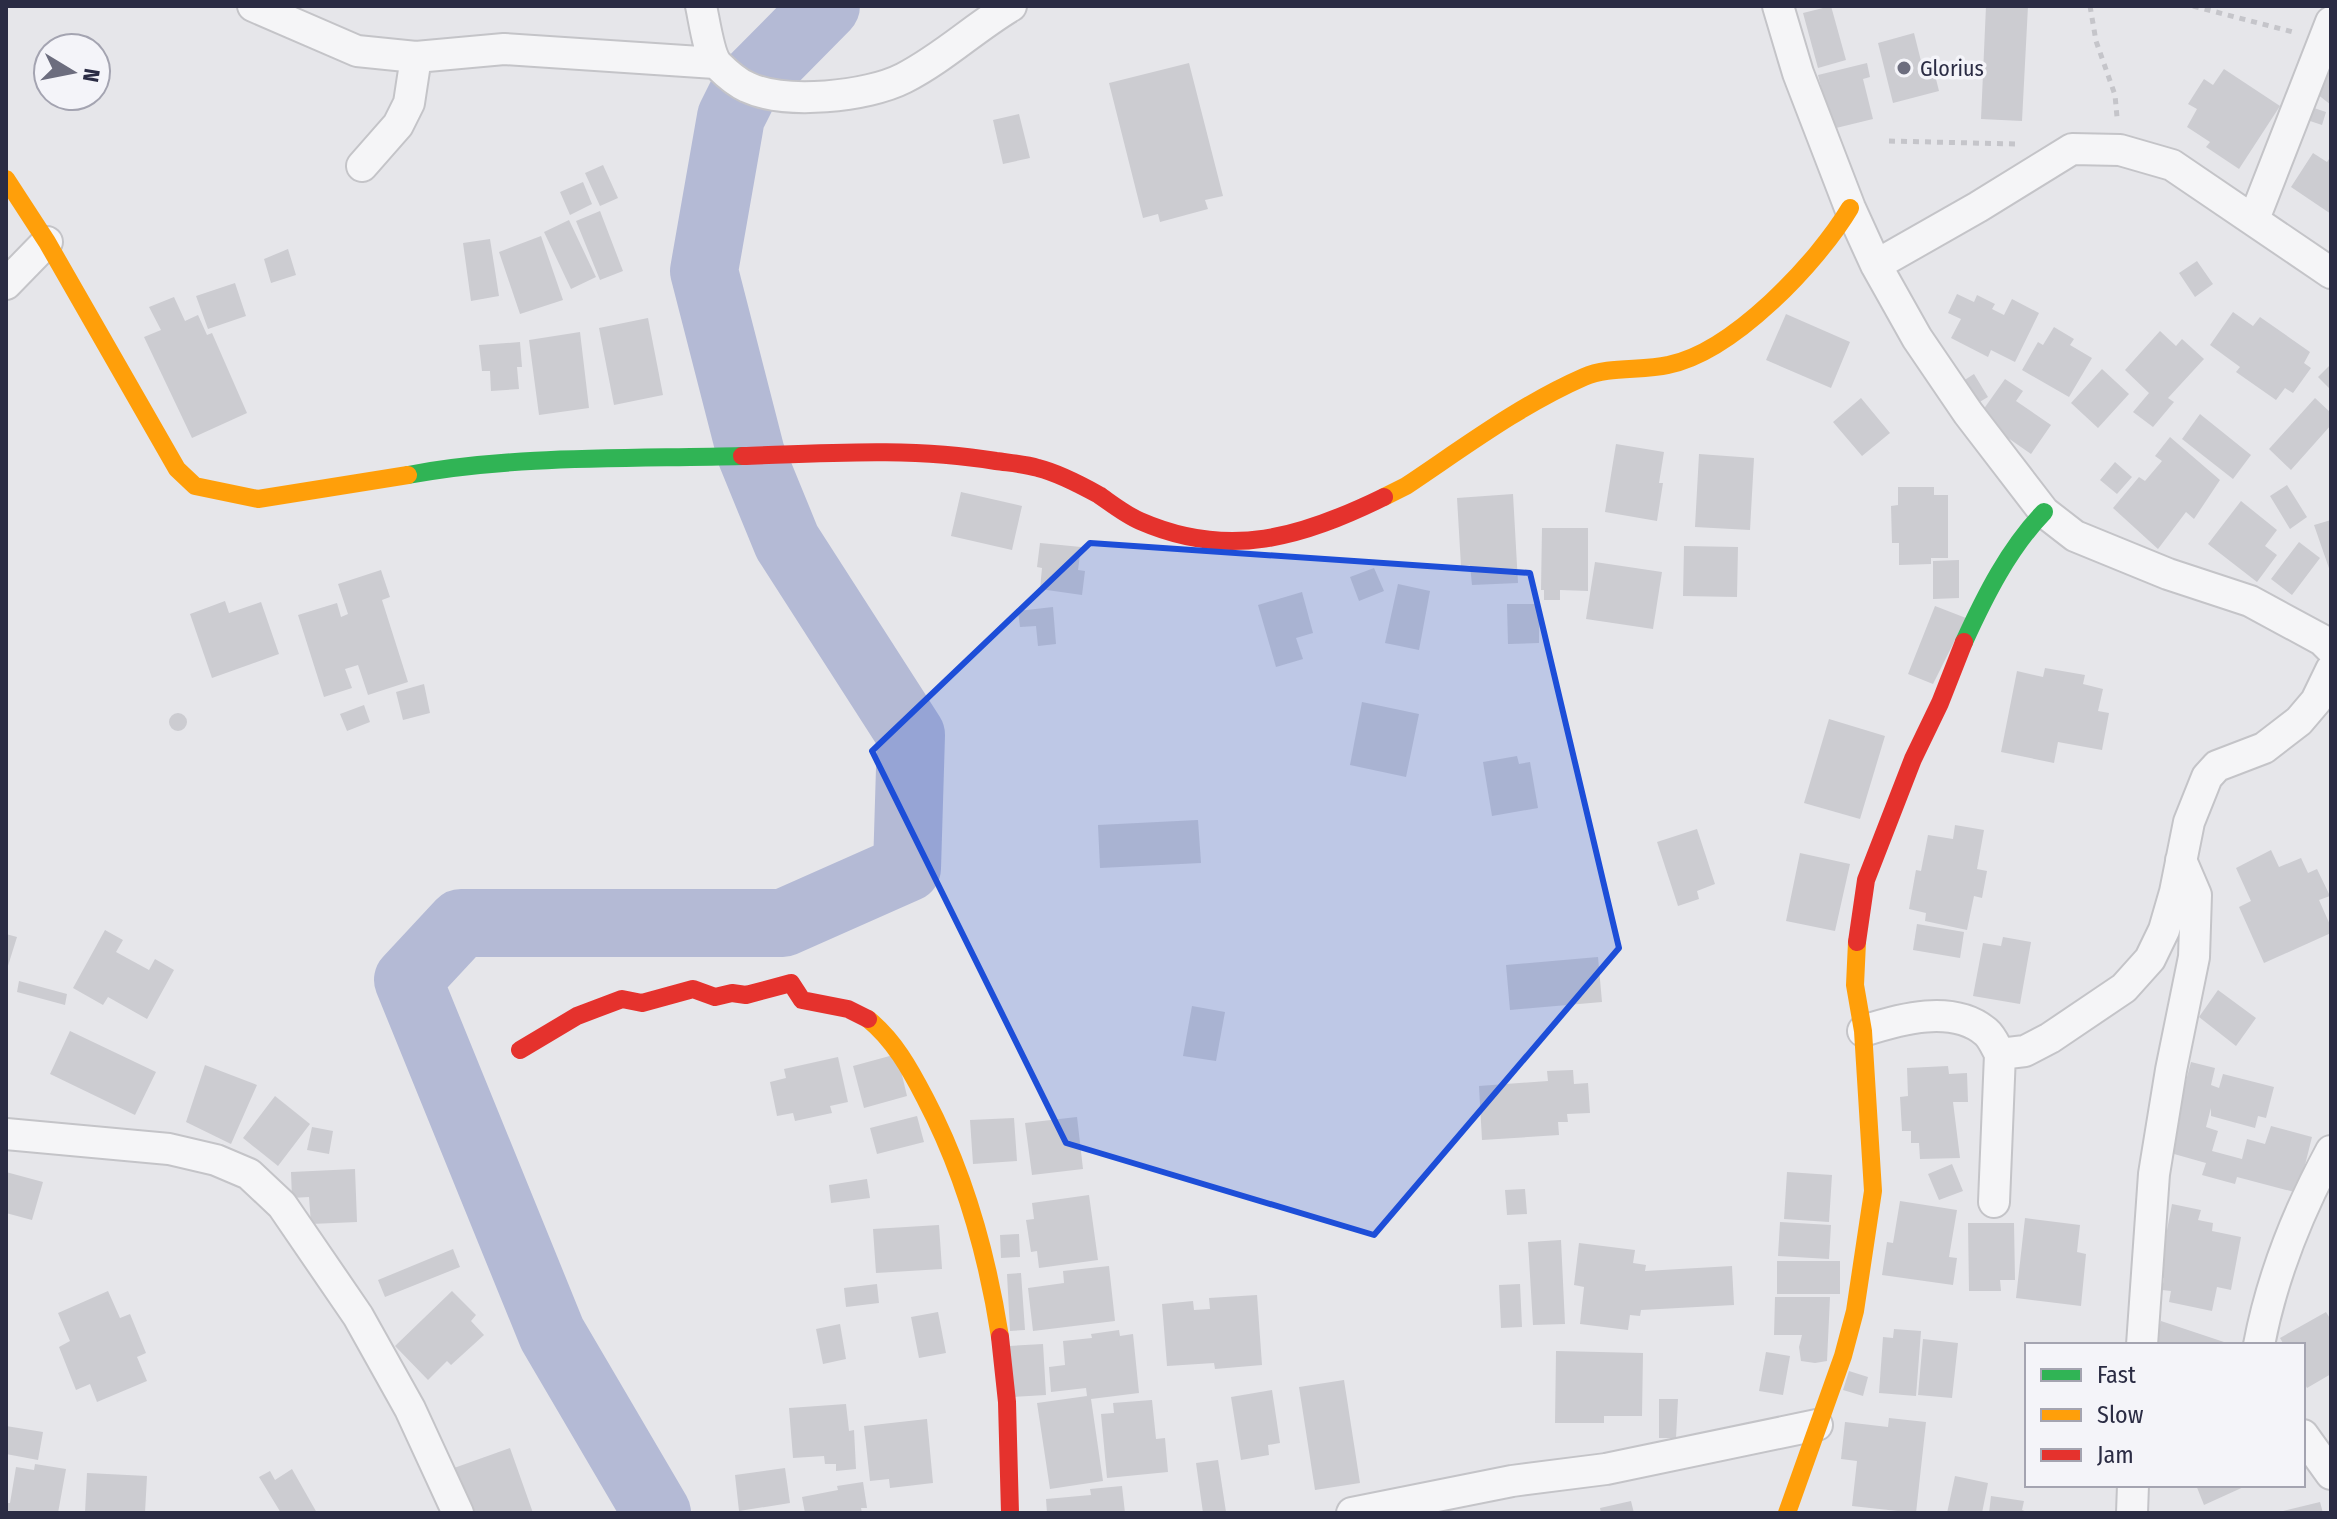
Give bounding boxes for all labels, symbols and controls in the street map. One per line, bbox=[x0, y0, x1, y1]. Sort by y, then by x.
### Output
north arrow bbox=[32, 32, 112, 112]
place label: Glorius bbox=[1920, 55, 1984, 82]
marker: Glorius bbox=[1895, 59, 1913, 77]
text: N bbox=[77, 67, 106, 84]
legend bbox=[2025, 1343, 2305, 1487]
text: Fast bbox=[2097, 1361, 2136, 1389]
text: Slow bbox=[2097, 1401, 2144, 1429]
text: Jam bbox=[2097, 1441, 2134, 1469]

